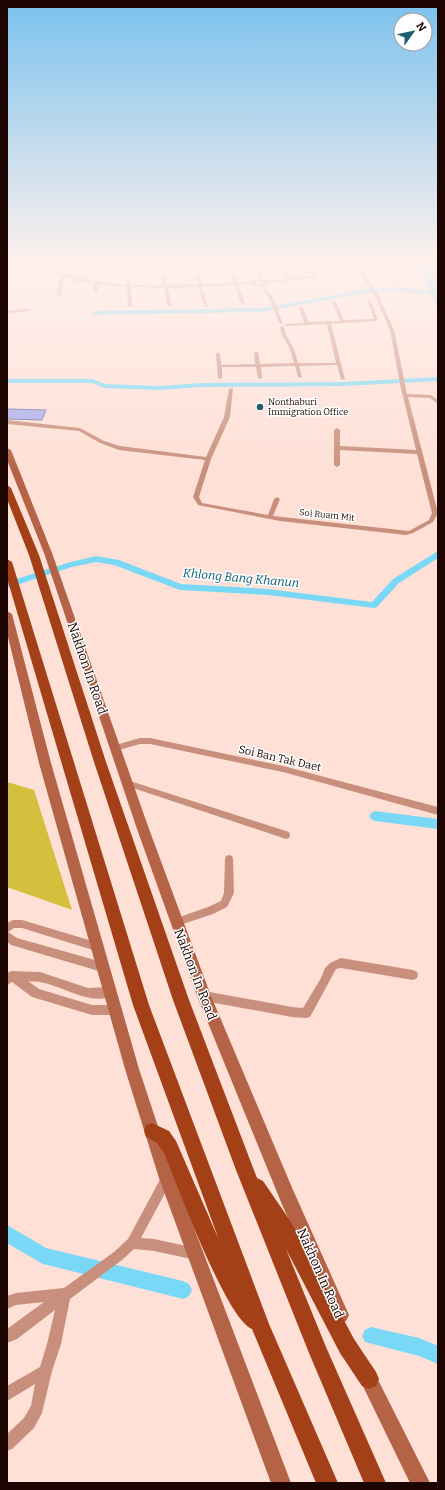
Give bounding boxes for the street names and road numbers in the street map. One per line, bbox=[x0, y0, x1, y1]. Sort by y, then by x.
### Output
street label: Soi Ruam Mit bbox=[299, 507, 356, 523]
street label: Nakhon In Road bbox=[65, 620, 110, 717]
street label: Soi Ban Tak Daet bbox=[237, 743, 322, 774]
street label: Nakhon In Road bbox=[171, 926, 220, 1022]
street label: Nakhon In Road bbox=[294, 1226, 347, 1321]

